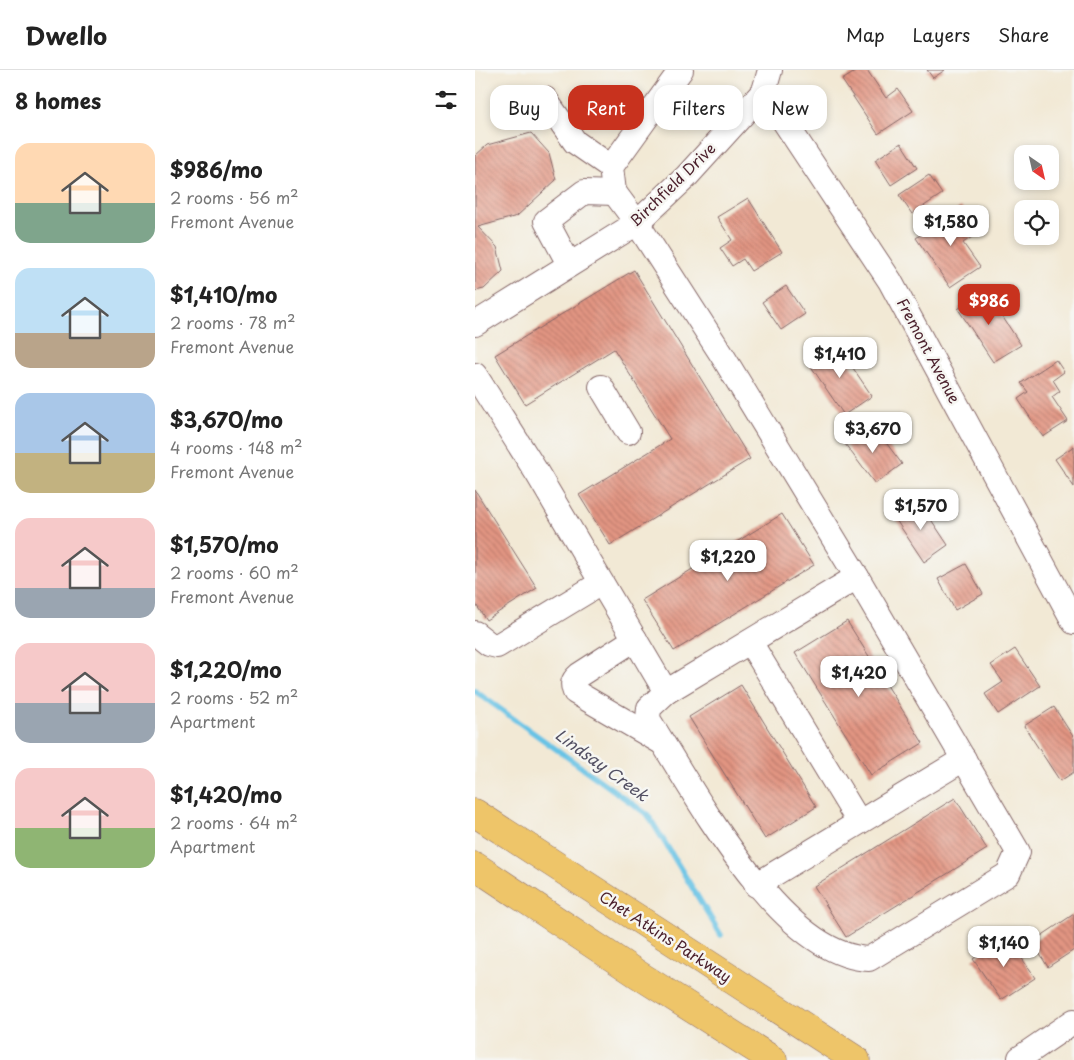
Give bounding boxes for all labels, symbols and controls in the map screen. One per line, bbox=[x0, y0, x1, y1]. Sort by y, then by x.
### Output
text: Dwello bbox=[25, 17, 107, 53]
text: Map bbox=[846, 21, 885, 48]
text: Layers bbox=[913, 21, 970, 48]
text: Share bbox=[998, 21, 1049, 48]
text: 8 homes bbox=[15, 84, 101, 116]
chip: Buy bbox=[490, 85, 558, 130]
chip: Rent bbox=[568, 85, 644, 130]
chip: Filters bbox=[654, 85, 743, 130]
chip: New bbox=[753, 85, 827, 130]
icon: filters bbox=[432, 86, 460, 114]
street label: Birchfield Drive bbox=[624, 137, 720, 231]
north arrow bbox=[1014, 145, 1059, 190]
map controls bbox=[1014, 145, 1059, 245]
text: $986/mo bbox=[170, 153, 263, 185]
icon: home bbox=[55, 163, 115, 223]
text: 2 rooms · 56 m² bbox=[170, 185, 299, 209]
button: locate bbox=[1014, 200, 1059, 245]
pin: $1,580 bbox=[910, 204, 992, 247]
text: Fremont Avenue bbox=[170, 209, 294, 233]
text: $1,580 bbox=[924, 209, 978, 233]
text: $1,410/mo bbox=[170, 278, 277, 310]
pin: $986 bbox=[959, 284, 1019, 326]
icon: home bbox=[55, 288, 115, 348]
text: $986 bbox=[969, 288, 1009, 312]
street label: Fremont Avenue bbox=[892, 294, 967, 407]
text: 2 rooms · 78 m² bbox=[170, 310, 296, 334]
text: Fremont Avenue bbox=[170, 334, 294, 358]
pin: $1,410 bbox=[799, 336, 881, 379]
text: $1,410 bbox=[814, 341, 866, 365]
text: $3,670/mo bbox=[170, 403, 283, 435]
pin: $3,670 bbox=[832, 412, 914, 454]
icon: home bbox=[55, 413, 115, 473]
text: $3,670 bbox=[845, 416, 901, 440]
text: 4 rooms · 148 m² bbox=[170, 435, 303, 459]
text: Fremont Avenue bbox=[170, 459, 294, 483]
pin: $1,570 bbox=[880, 488, 962, 531]
text: $1,570 bbox=[895, 493, 947, 517]
text: $1,570/mo bbox=[170, 528, 279, 560]
icon: home bbox=[55, 538, 115, 598]
pin: $1,220 bbox=[687, 540, 769, 582]
text: $1,220 bbox=[700, 544, 756, 568]
text: 2 rooms · 60 m² bbox=[170, 560, 299, 584]
text: Fremont Avenue bbox=[170, 584, 294, 608]
text: $1,220/mo bbox=[170, 653, 282, 685]
pin: $1,420 bbox=[818, 656, 900, 698]
text: $1,420 bbox=[831, 660, 887, 684]
icon: home bbox=[55, 663, 115, 723]
text: 2 rooms · 52 m² bbox=[170, 685, 298, 709]
text: Apartment bbox=[170, 709, 255, 733]
water label: Lindsay Creek bbox=[551, 722, 655, 807]
text: $1,420/mo bbox=[170, 778, 282, 810]
icon: home bbox=[55, 788, 115, 848]
text: 2 rooms · 64 m² bbox=[170, 810, 298, 834]
text: Apartment bbox=[170, 834, 255, 858]
street label: Chet Atkins Parkway bbox=[595, 884, 736, 987]
pin: $1,140 bbox=[963, 926, 1045, 968]
text: $1,140 bbox=[979, 930, 1029, 954]

